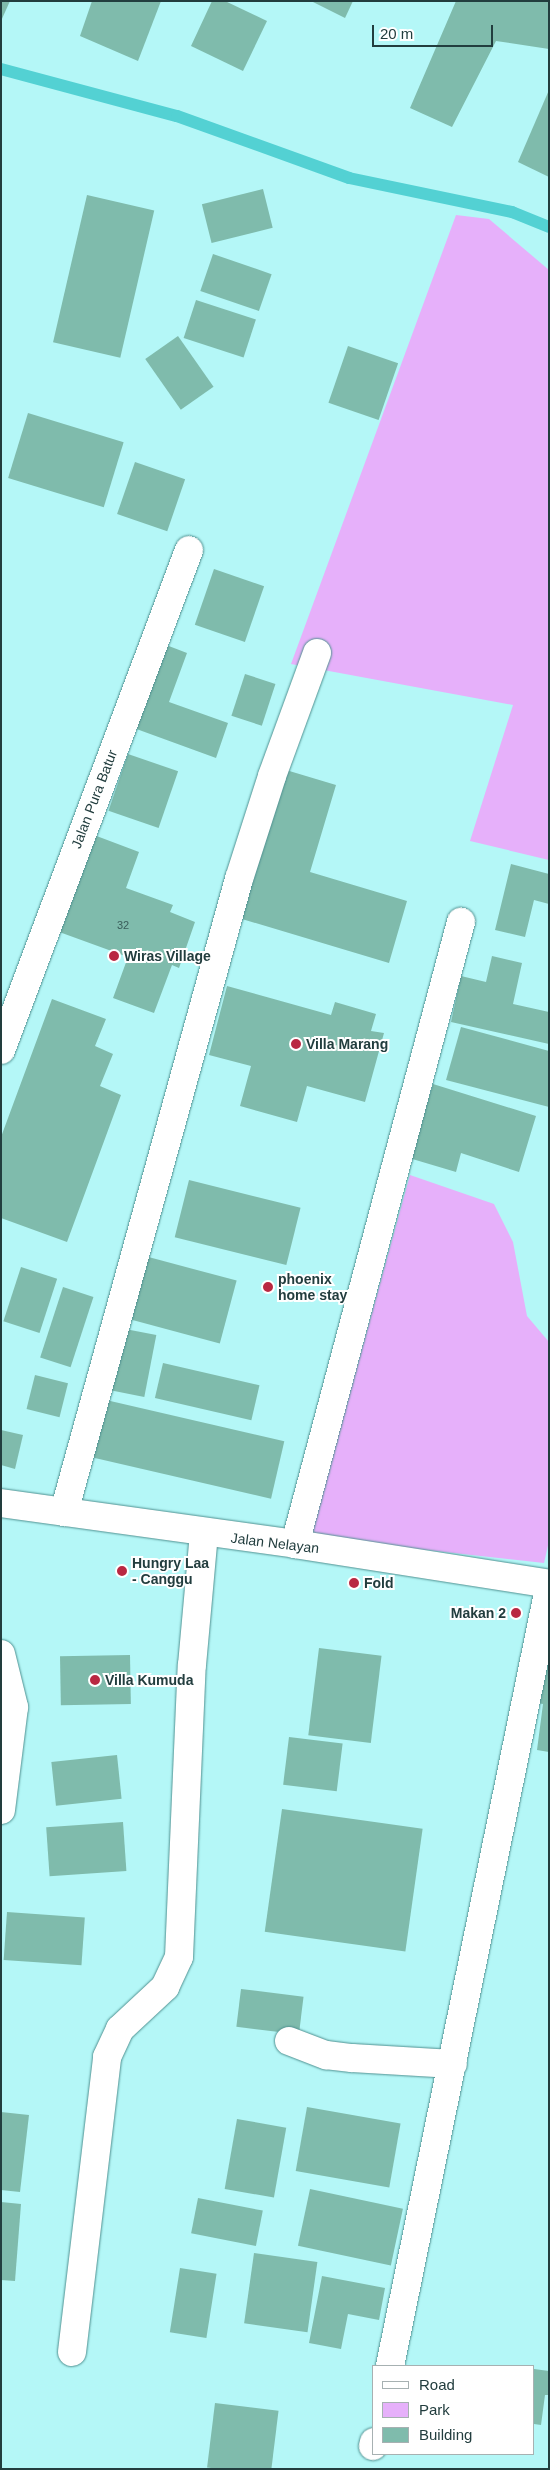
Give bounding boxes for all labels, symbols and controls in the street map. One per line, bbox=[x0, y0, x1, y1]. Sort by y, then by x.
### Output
scale bar bbox=[375, 15, 496, 47]
text: 20 m bbox=[380, 25, 413, 42]
street label: Jalan Pura Batur bbox=[67, 747, 121, 851]
house number: 32 bbox=[117, 918, 129, 932]
place label: Wiras Village bbox=[124, 948, 211, 964]
marker: Wiras Village bbox=[108, 950, 120, 962]
place label: Villa Marang bbox=[306, 1036, 388, 1052]
marker: Villa Marang bbox=[290, 1038, 302, 1050]
place label: phoenix home stay bbox=[278, 1271, 347, 1304]
marker: phoenix home stay bbox=[262, 1281, 274, 1293]
street label: Jalan Nelayan bbox=[230, 1529, 320, 1557]
place label: Hungry Laa - Canggu bbox=[132, 1555, 209, 1588]
marker: Hungry Laa - Canggu bbox=[116, 1565, 128, 1577]
place label: Fold bbox=[364, 1575, 394, 1591]
marker: Fold bbox=[348, 1577, 360, 1589]
place label: Makan 2 bbox=[451, 1605, 506, 1621]
marker: Makan 2 bbox=[510, 1607, 522, 1619]
place label: Villa Kumuda bbox=[105, 1672, 193, 1688]
marker: Villa Kumuda bbox=[89, 1674, 101, 1686]
legend bbox=[372, 2365, 535, 2455]
text: Road bbox=[419, 2376, 455, 2393]
text: Park bbox=[419, 2401, 450, 2418]
text: Building bbox=[419, 2426, 472, 2443]

